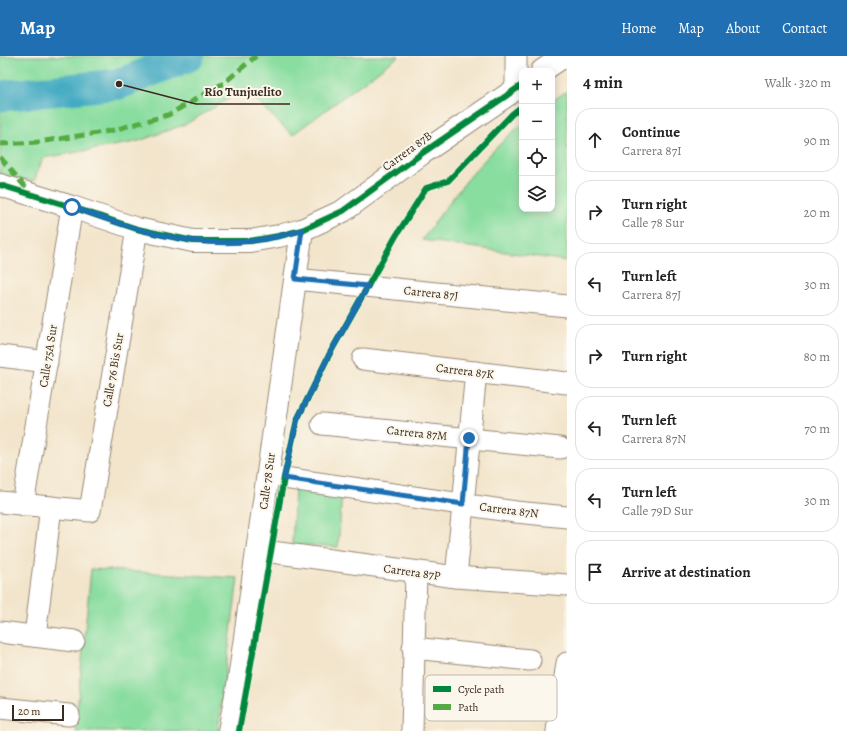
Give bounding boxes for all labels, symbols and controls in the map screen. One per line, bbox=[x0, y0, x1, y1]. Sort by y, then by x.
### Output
text: Map bbox=[20, 15, 55, 41]
text: Home bbox=[621, 19, 656, 38]
text: Map bbox=[678, 19, 704, 38]
text: About bbox=[726, 19, 760, 38]
text: Contact bbox=[782, 19, 827, 38]
map controls bbox=[519, 68, 555, 212]
button: + bbox=[519, 68, 555, 104]
text: 4 min bbox=[583, 71, 623, 94]
text: Walk · 320 m bbox=[765, 74, 831, 91]
callout: Río Tunjuelito bbox=[196, 79, 290, 104]
text: Río Tunjuelito bbox=[204, 83, 282, 100]
button: − bbox=[519, 104, 555, 140]
text: Continue bbox=[622, 122, 680, 142]
street label: Carrera 87B bbox=[379, 127, 435, 175]
icon: ahead bbox=[584, 129, 606, 151]
text: 90 m bbox=[804, 132, 830, 149]
button: locate bbox=[519, 140, 555, 176]
text: Carrera 87I bbox=[622, 142, 682, 159]
button: layers bbox=[519, 176, 555, 212]
text: Turn right bbox=[622, 194, 687, 214]
route start bbox=[63, 198, 81, 216]
icon: right bbox=[584, 201, 606, 223]
text: 20 m bbox=[804, 204, 830, 221]
text: Calle 78 Sur bbox=[622, 214, 684, 231]
text: Turn left bbox=[622, 266, 677, 286]
icon: left bbox=[584, 273, 606, 295]
text: 30 m bbox=[804, 276, 830, 293]
street label: Carrera 87J bbox=[403, 282, 459, 304]
text: Carrera 87J bbox=[622, 286, 681, 303]
street label: Calle 75A Sur bbox=[35, 323, 61, 389]
street label: Calle 76 Bis Sur bbox=[99, 331, 127, 408]
icon: right bbox=[584, 345, 606, 367]
text: Turn right bbox=[622, 346, 687, 366]
text: 80 m bbox=[803, 348, 830, 365]
street label: Carrera 87K bbox=[435, 360, 495, 383]
text: Turn left bbox=[622, 410, 677, 430]
icon: left bbox=[584, 417, 606, 439]
text: 70 m bbox=[804, 420, 830, 437]
street label: Carrera 87M bbox=[386, 422, 448, 444]
route end bbox=[460, 429, 478, 447]
text: Carrera 87N bbox=[622, 430, 686, 447]
street label: Calle 78 Sur bbox=[255, 451, 279, 511]
text: Turn left bbox=[622, 482, 677, 502]
icon: left bbox=[584, 489, 606, 511]
text: 30 m bbox=[804, 492, 830, 509]
street label: Carrera 87N bbox=[478, 498, 540, 522]
text: Calle 79D Sur bbox=[622, 502, 693, 519]
street label: Carrera 87P bbox=[382, 560, 442, 584]
icon: arrive bbox=[584, 561, 606, 583]
text: Arrive at destination bbox=[622, 562, 751, 582]
legend bbox=[425, 675, 557, 721]
text: Cycle path bbox=[458, 682, 505, 697]
text: Path bbox=[458, 700, 479, 715]
scale bar bbox=[12, 703, 64, 722]
text: 20 m bbox=[18, 704, 40, 719]

